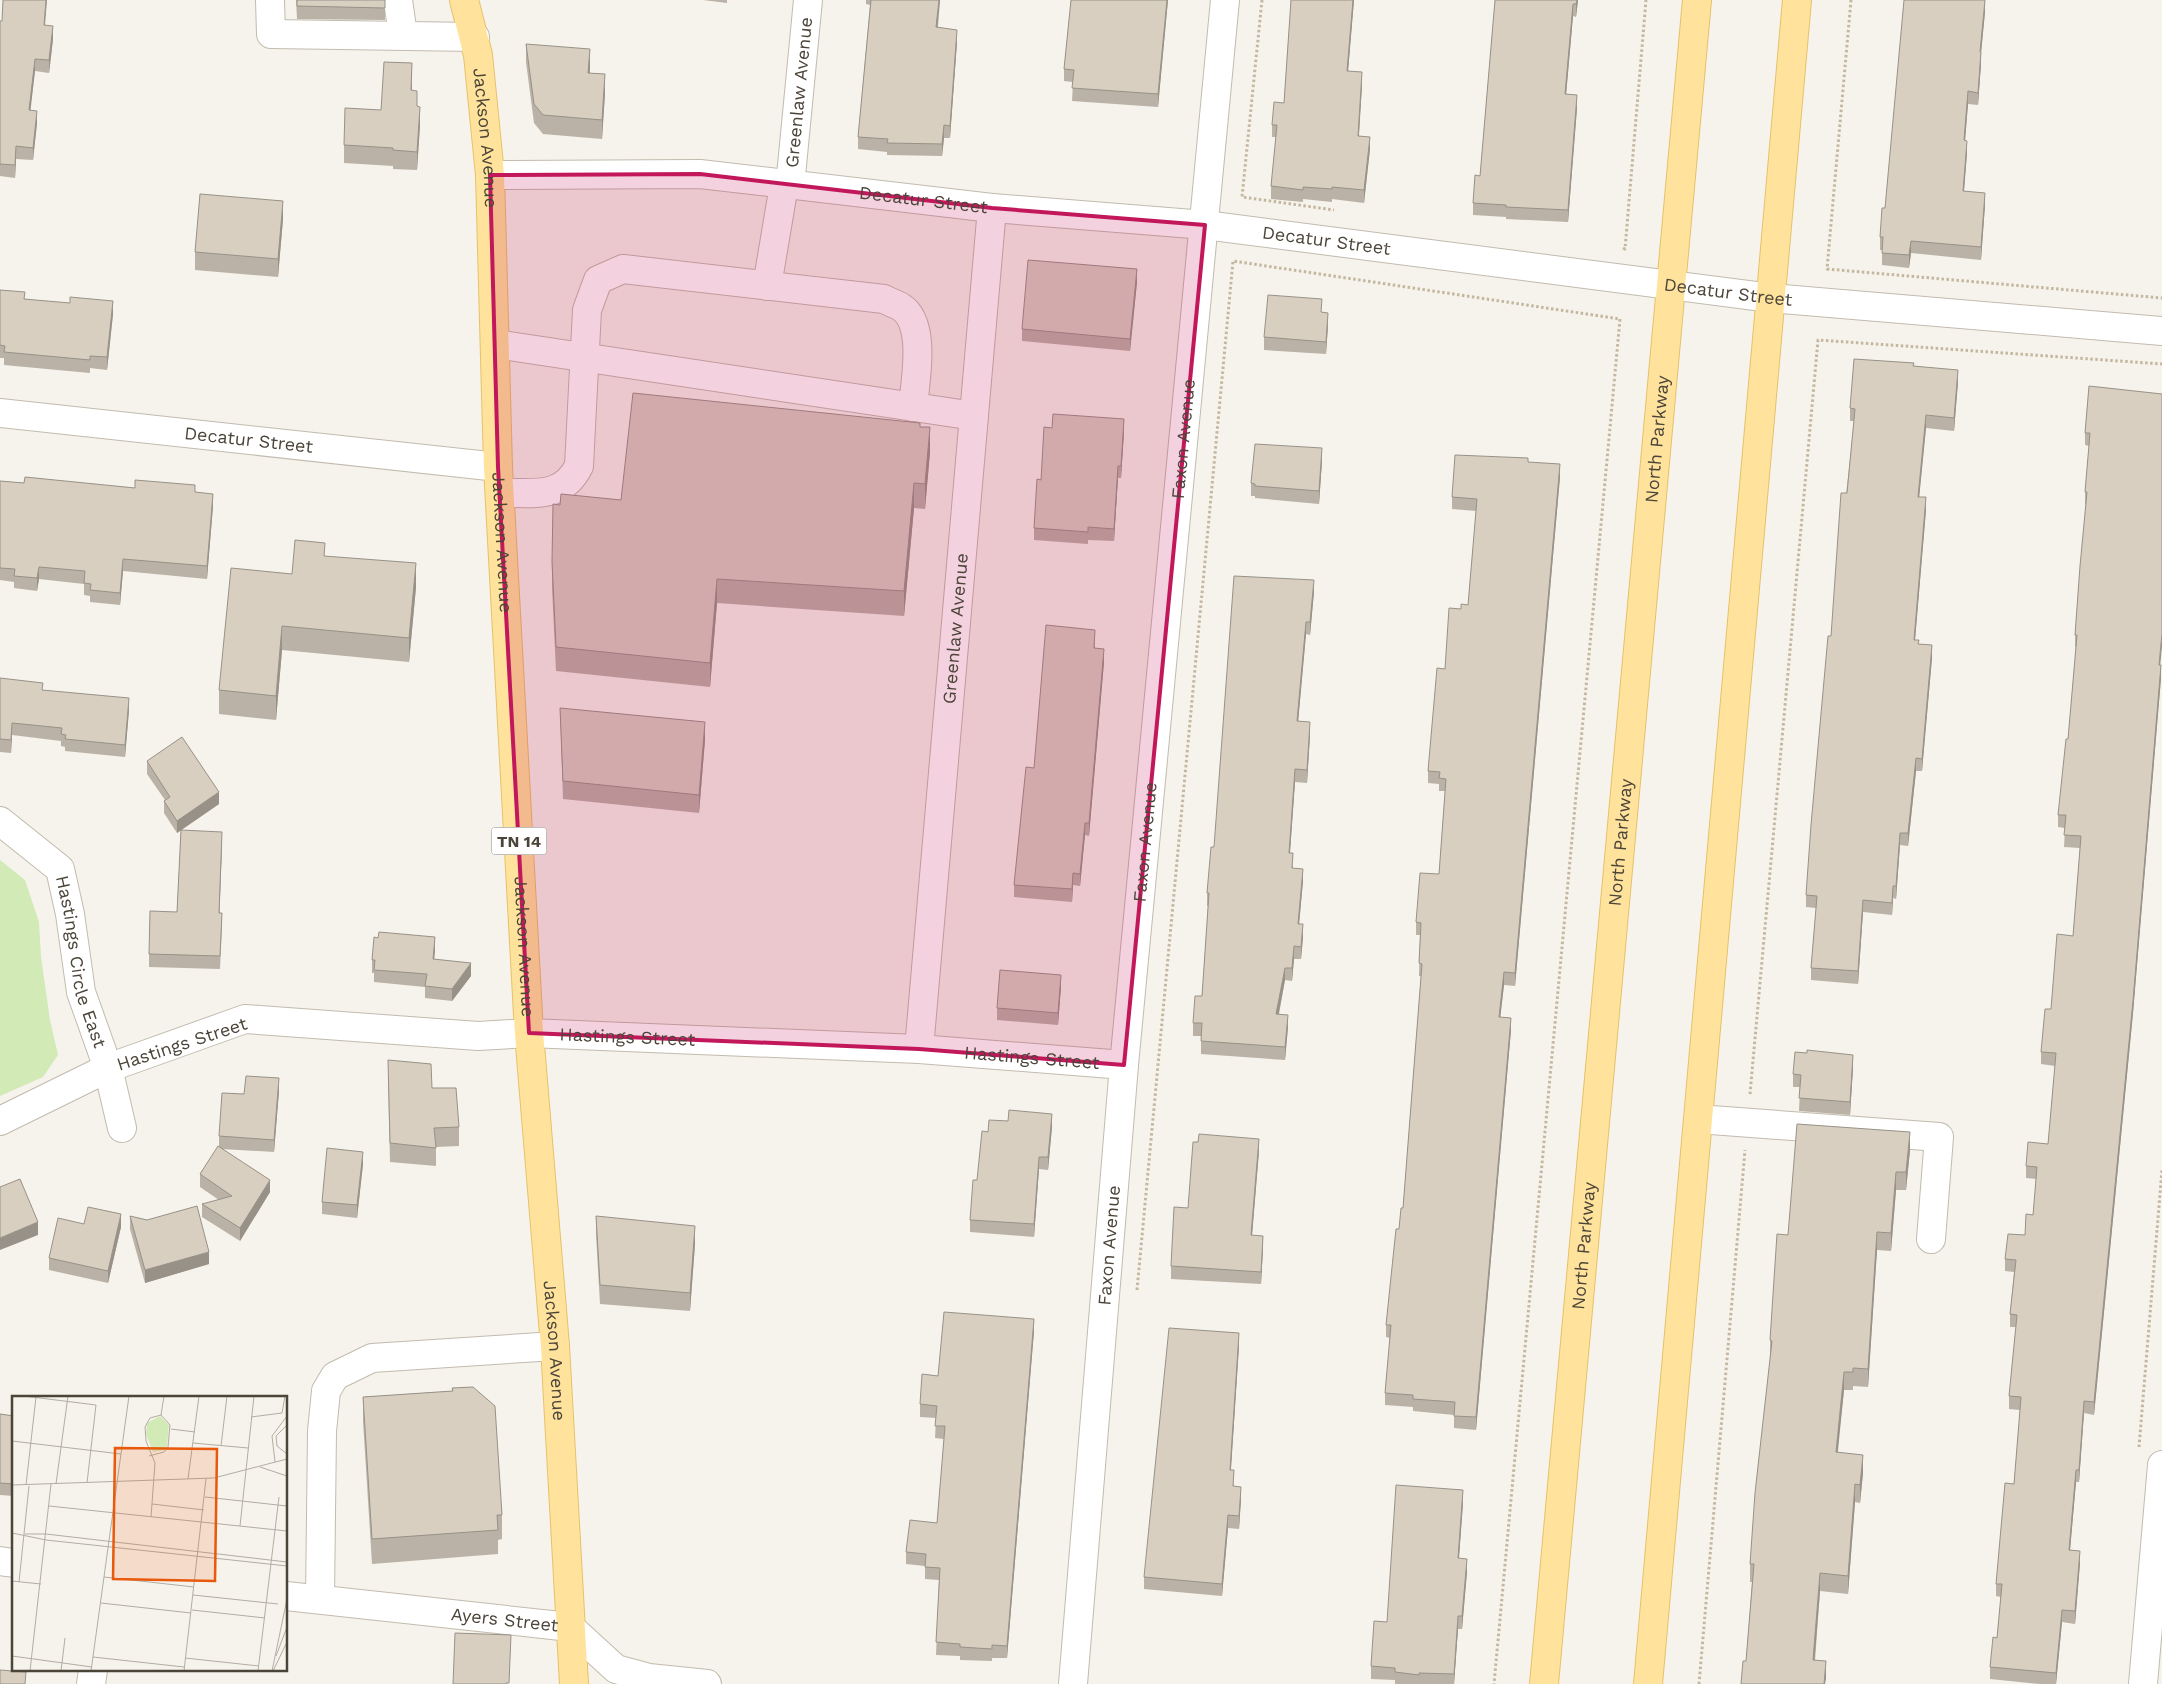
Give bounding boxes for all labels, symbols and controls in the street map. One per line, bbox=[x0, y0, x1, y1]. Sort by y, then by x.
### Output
street label: Greenlaw Avenue bbox=[781, 16, 816, 169]
street label: Jackson Avenue bbox=[469, 67, 502, 208]
street label: Decatur Street bbox=[858, 182, 989, 217]
street label: Decatur Street bbox=[1261, 221, 1392, 259]
street label: Decatur Street bbox=[1663, 273, 1794, 310]
street label: North Parkway bbox=[1640, 374, 1673, 504]
street label: Faxon Avenue bbox=[1167, 378, 1199, 500]
street label: Decatur Street bbox=[183, 422, 314, 457]
street label: Jackson Avenue bbox=[488, 472, 517, 613]
street label: Greenlaw Avenue bbox=[938, 552, 972, 705]
street label: North Parkway bbox=[1604, 777, 1636, 907]
street label: Faxon Avenue bbox=[1128, 781, 1161, 903]
road number: TN 14 bbox=[492, 828, 546, 854]
street label: Hastings Circle East bbox=[52, 873, 111, 1051]
street label: Jackson Avenue bbox=[510, 876, 539, 1018]
street label: Hastings Street bbox=[114, 1012, 250, 1074]
street label: Hastings Street bbox=[559, 1023, 696, 1050]
street label: Hastings Street bbox=[963, 1042, 1101, 1073]
street label: North Parkway bbox=[1567, 1180, 1600, 1311]
street label: Faxon Avenue bbox=[1093, 1184, 1124, 1306]
street label: Jackson Avenue bbox=[540, 1280, 570, 1421]
inset map bbox=[12, 1396, 288, 1672]
street label: Ayers Street bbox=[450, 1603, 560, 1636]

